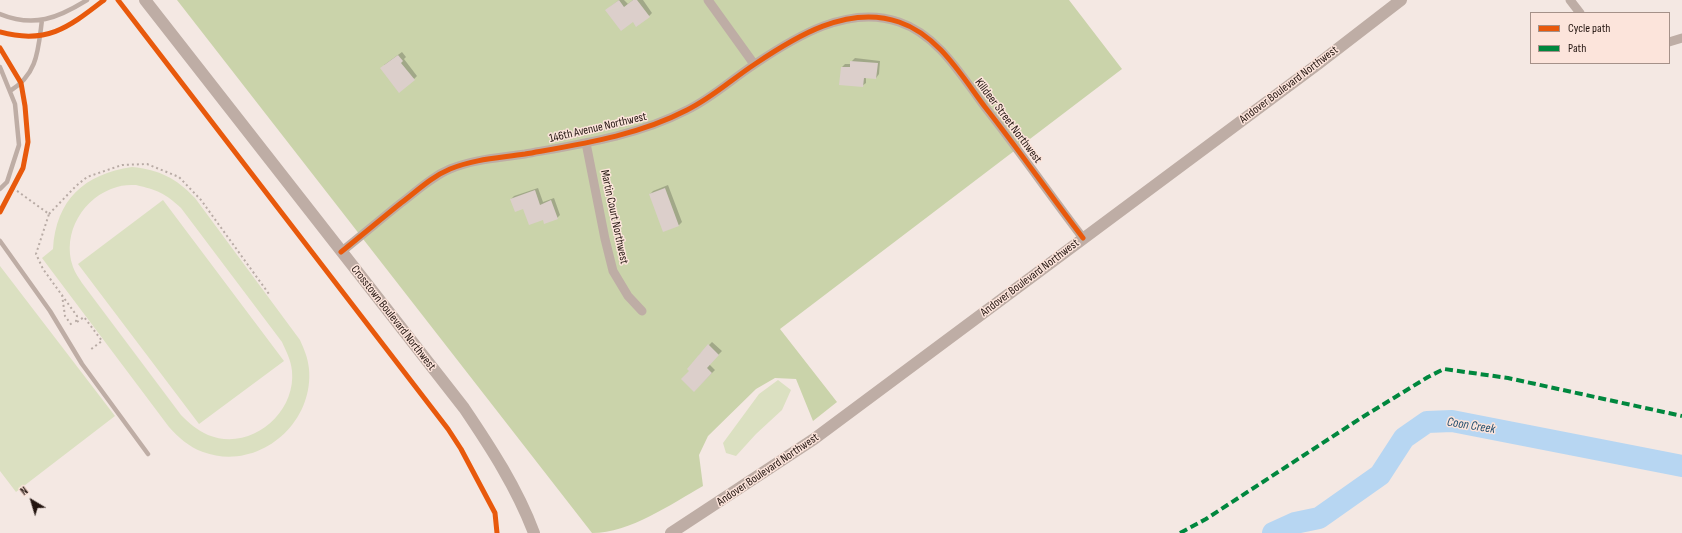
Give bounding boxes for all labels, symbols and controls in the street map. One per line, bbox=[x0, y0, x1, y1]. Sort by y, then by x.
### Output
legend bbox=[1530, 12, 1670, 64]
text: Cycle path bbox=[1568, 21, 1610, 36]
text: Path bbox=[1568, 41, 1586, 56]
street label: Andover Boulevard Northwest bbox=[1237, 43, 1341, 127]
street label: Killdeer Street Northwest bbox=[971, 76, 1045, 166]
street label: 146th Avenue Northwest bbox=[548, 110, 648, 146]
street label: Martin Court Northwest bbox=[597, 169, 631, 265]
street label: Andover Boulevard Northwest bbox=[978, 236, 1082, 320]
street label: Crosstown Boulevard Northwest bbox=[348, 263, 438, 373]
water label: Coon Creek bbox=[1446, 414, 1496, 438]
street label: Andover Boulevard Northwest bbox=[714, 431, 822, 509]
north arrow bbox=[12, 481, 52, 521]
text: N bbox=[18, 484, 31, 498]

